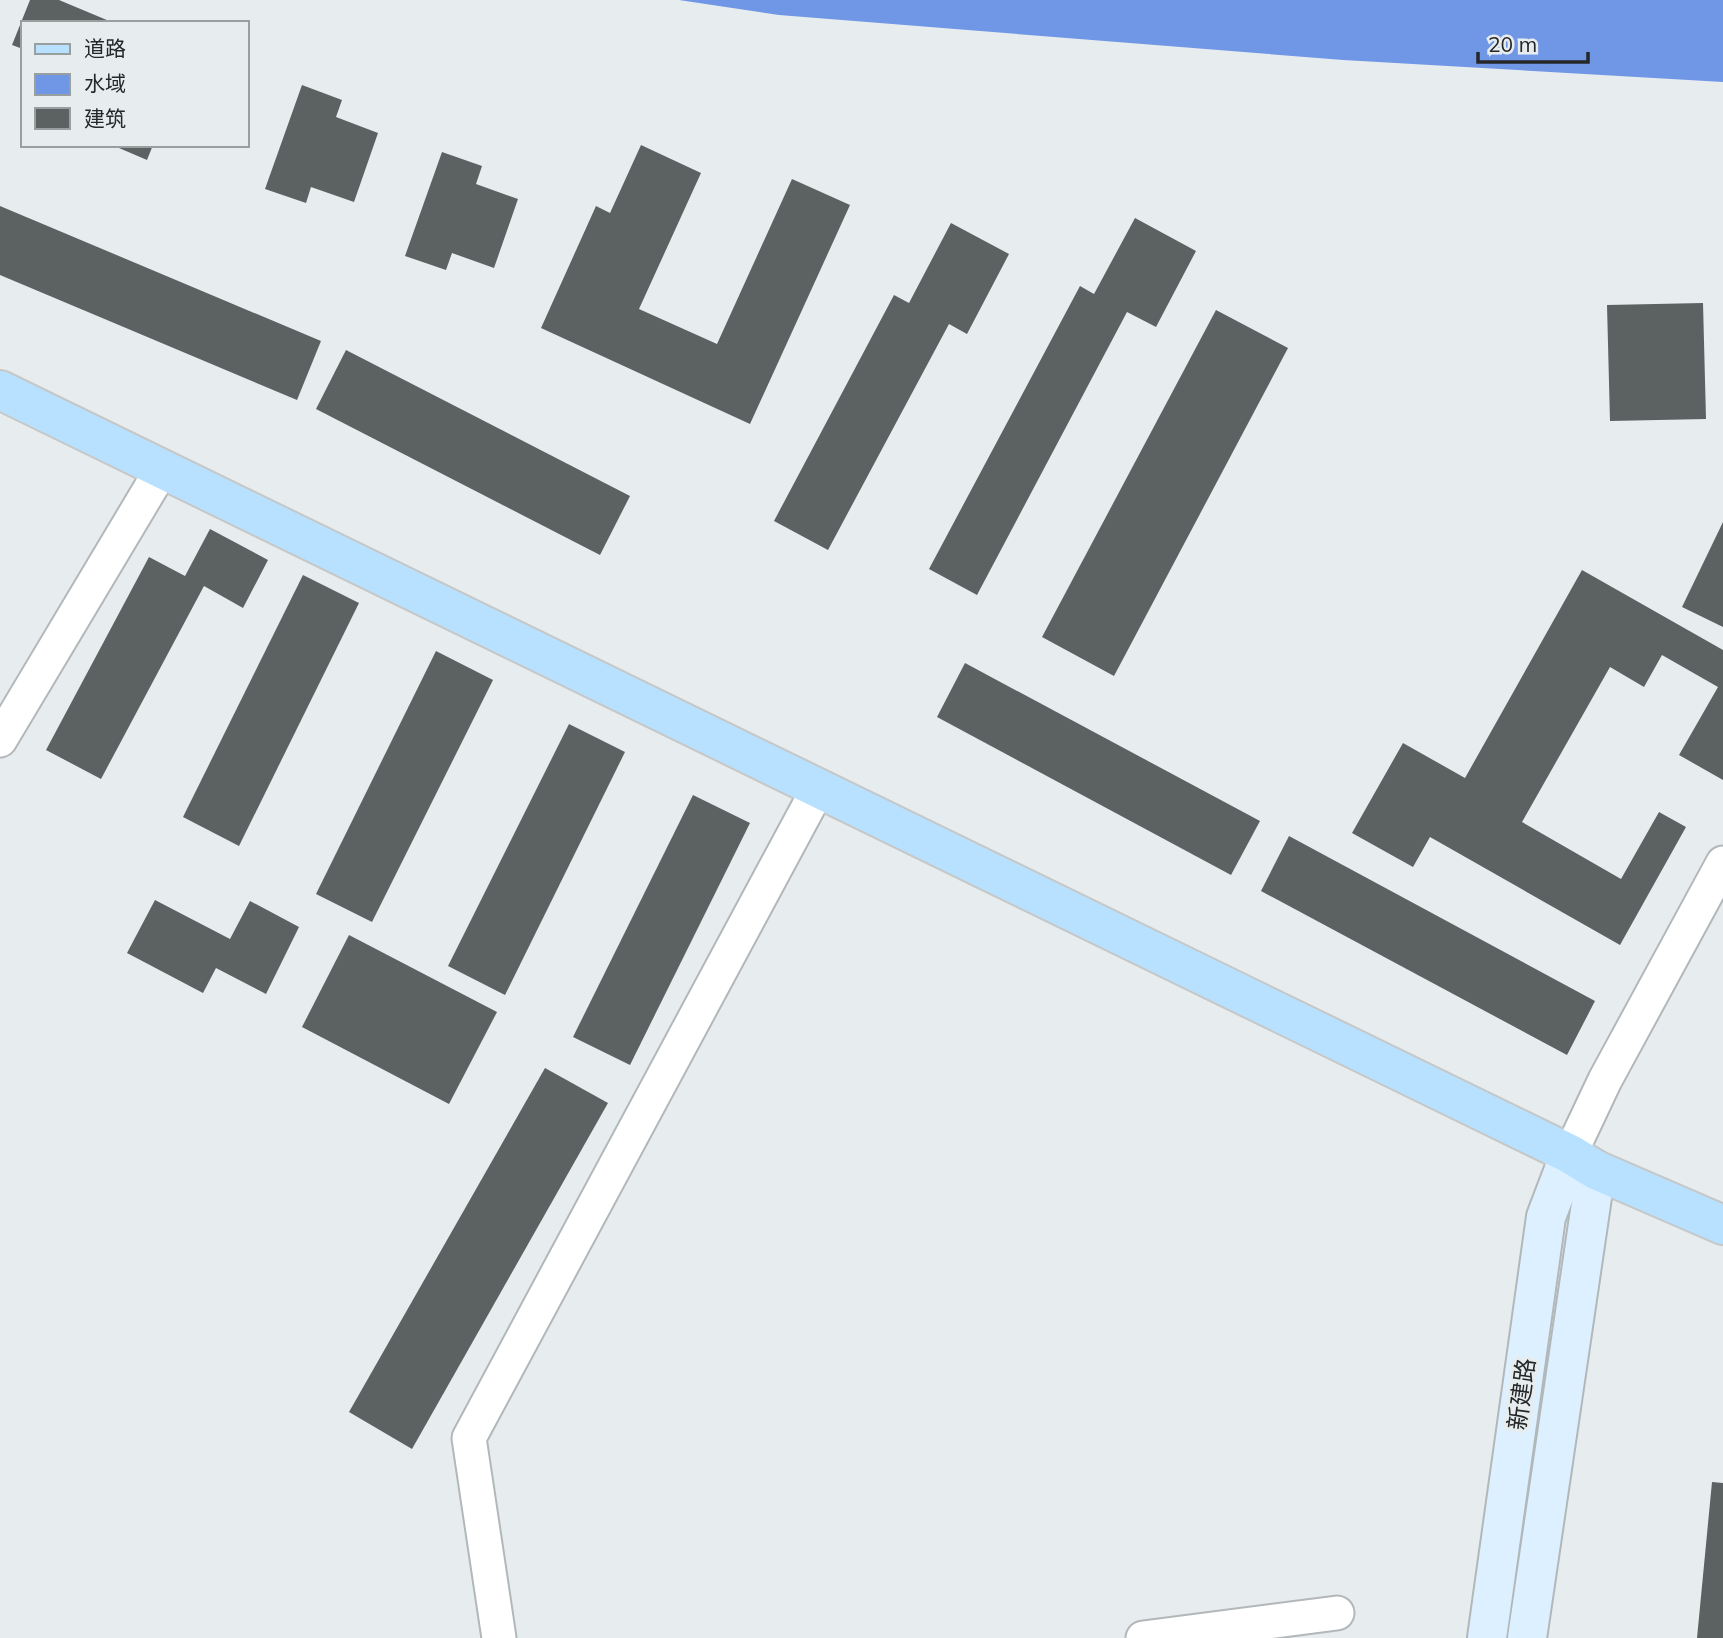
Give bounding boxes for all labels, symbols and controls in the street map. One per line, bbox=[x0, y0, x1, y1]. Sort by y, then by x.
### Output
legend bbox=[21, 21, 248, 147]
scale bar bbox=[1478, 21, 1588, 65]
text: 20 m bbox=[1488, 31, 1537, 57]
text: 道路 bbox=[84, 35, 126, 61]
text: 水域 bbox=[84, 70, 126, 96]
text: 建筑 bbox=[84, 105, 126, 131]
street label: 新建路 bbox=[1501, 1356, 1541, 1432]

